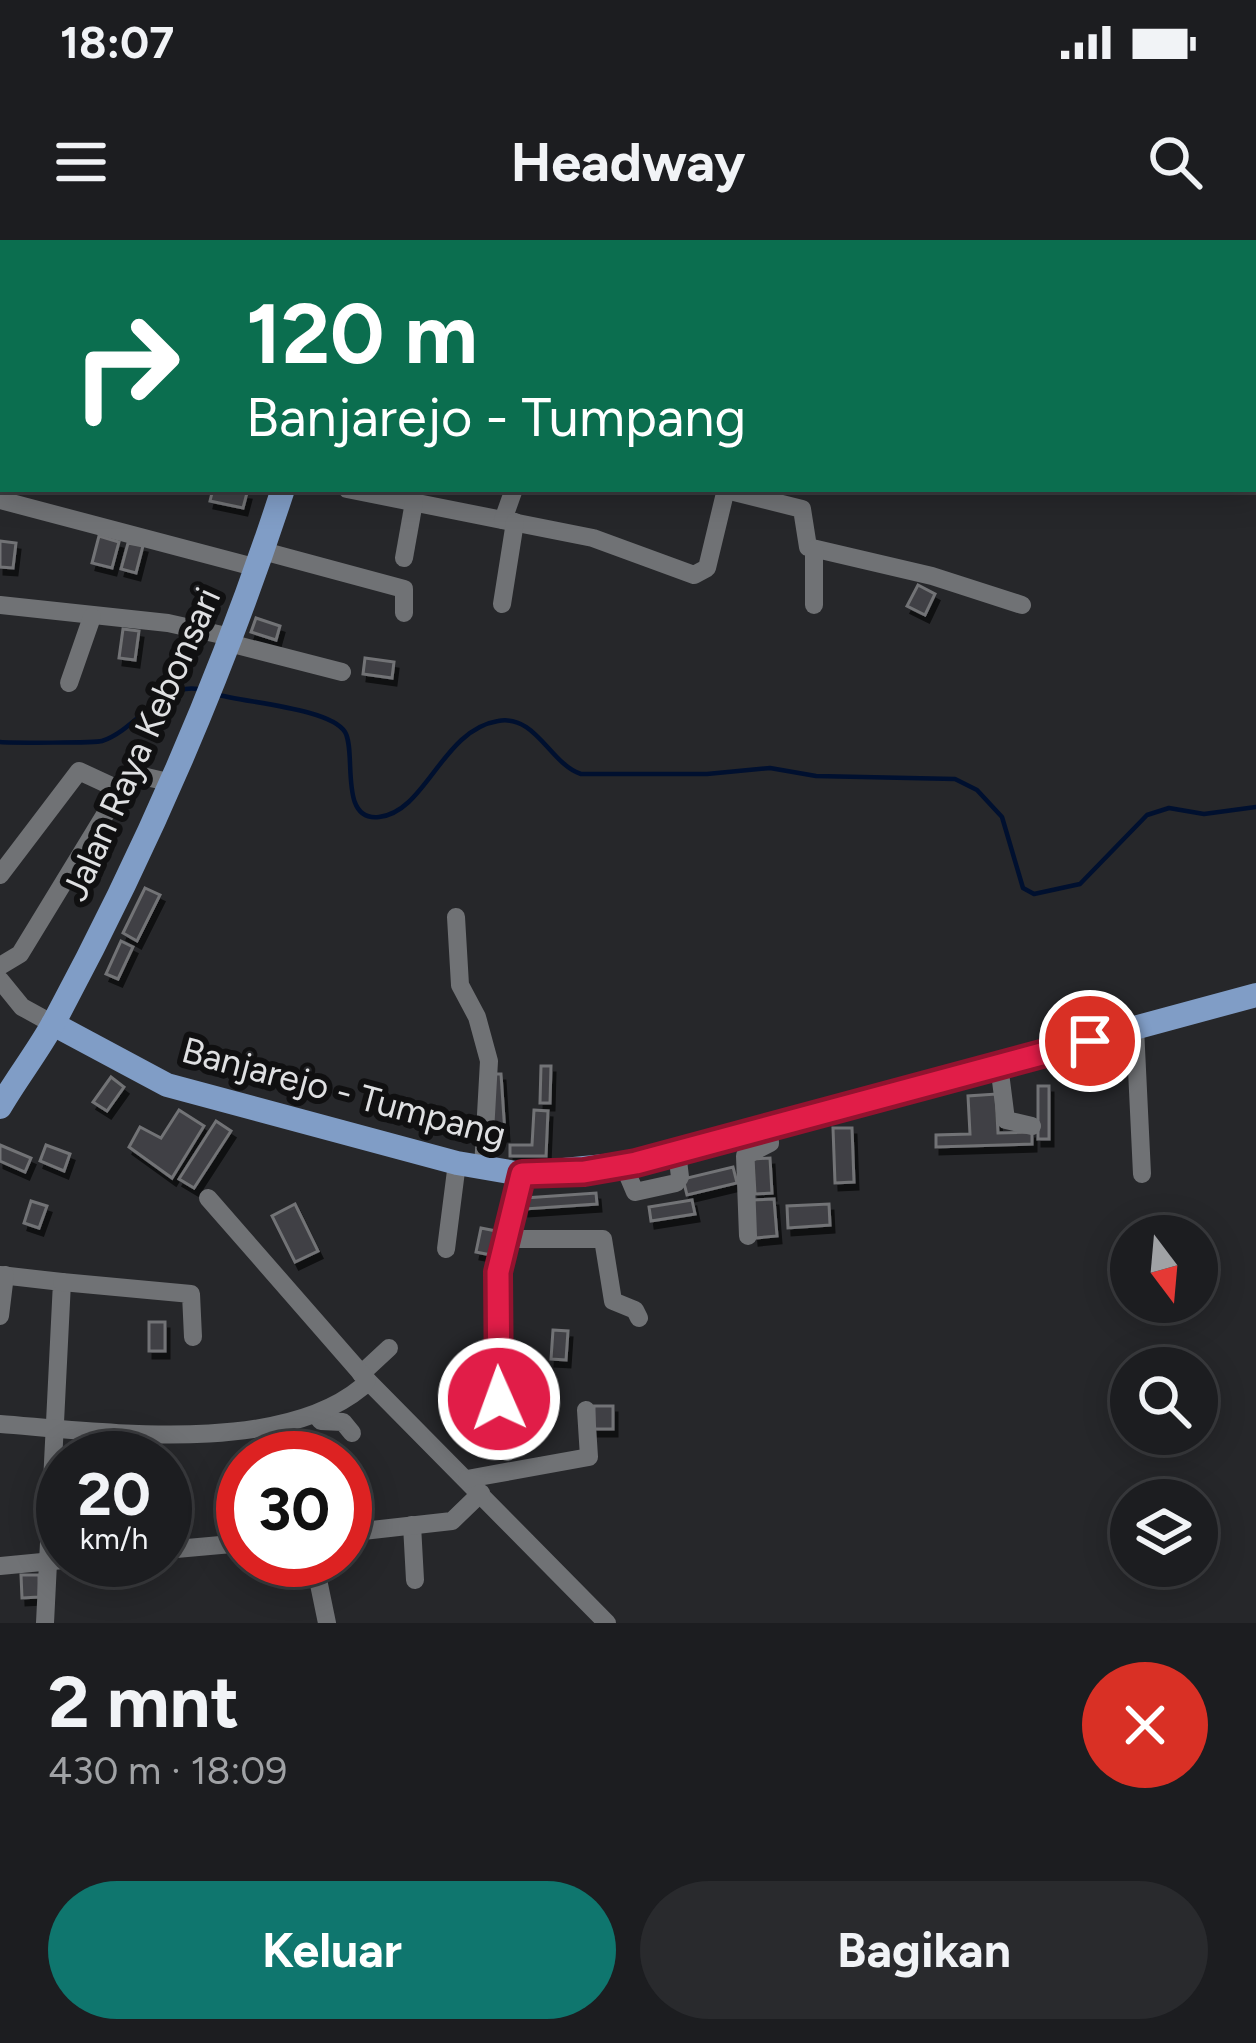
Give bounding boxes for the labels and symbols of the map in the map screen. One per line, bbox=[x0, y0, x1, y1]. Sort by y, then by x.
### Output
street label: Jalan Raya Kebonsari bbox=[53, 581, 229, 907]
pin bbox=[1039, 990, 1141, 1092]
street label: Banjarejo - Tumpang bbox=[177, 1028, 511, 1156]
north arrow bbox=[1110, 1215, 1218, 1323]
position arrow bbox=[436, 1336, 562, 1462]
speed limit sign: 30 bbox=[216, 1431, 372, 1587]

